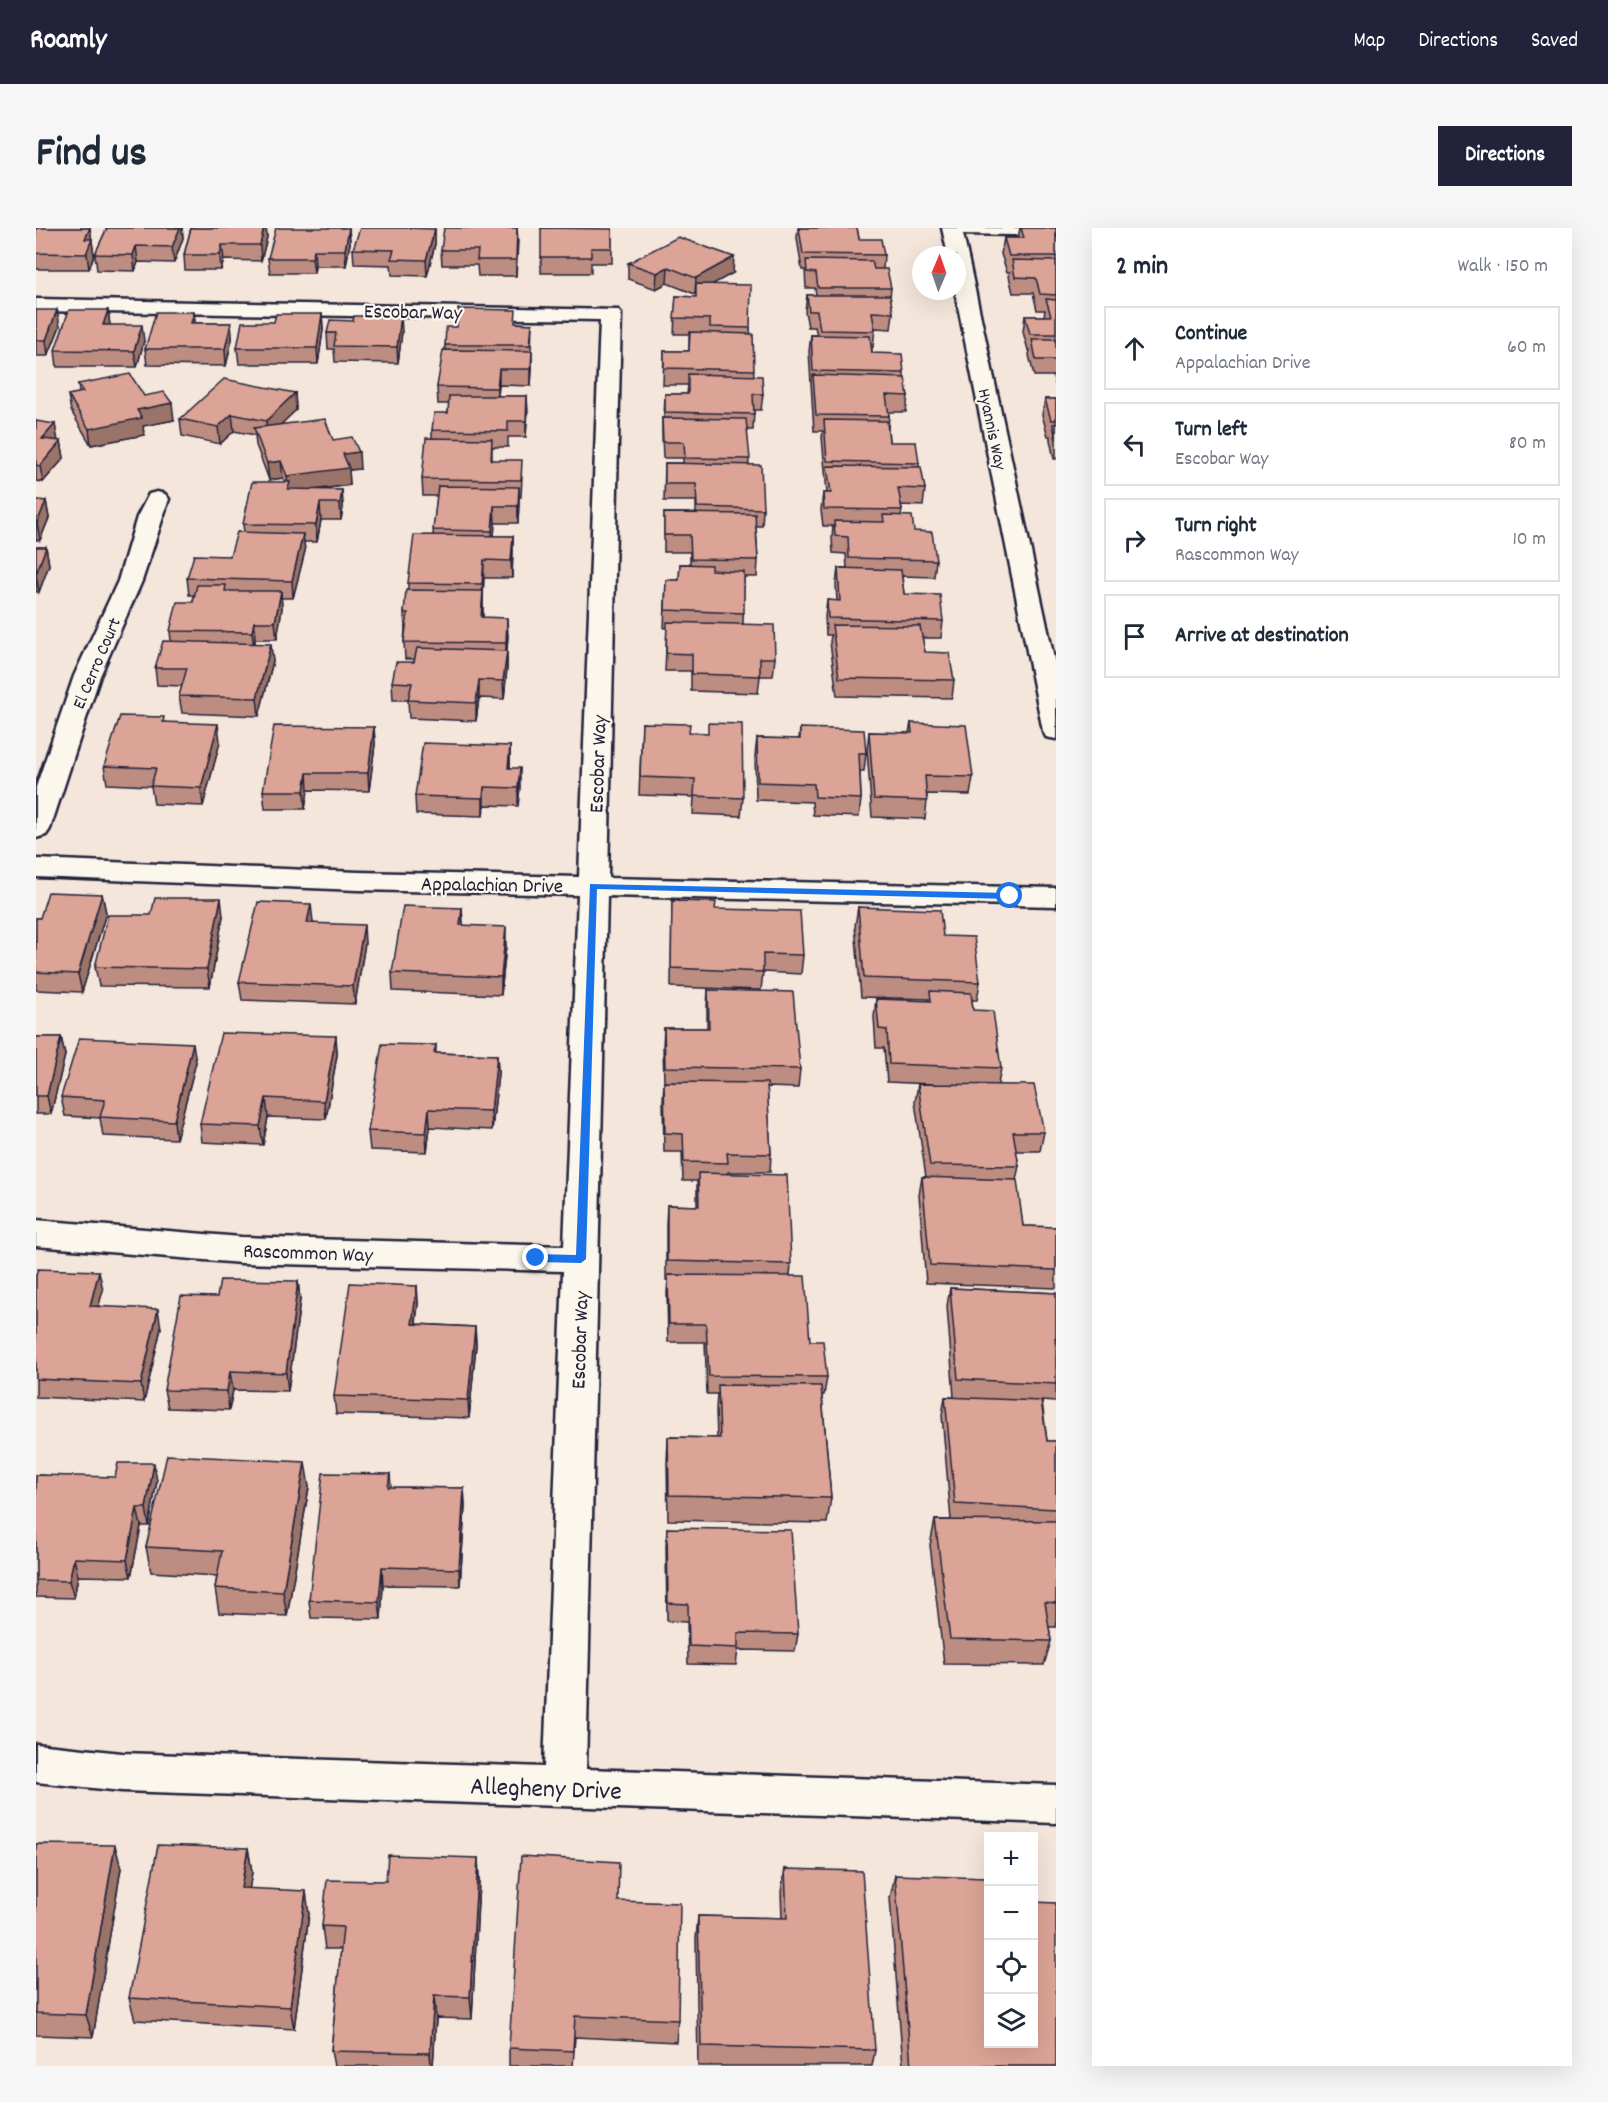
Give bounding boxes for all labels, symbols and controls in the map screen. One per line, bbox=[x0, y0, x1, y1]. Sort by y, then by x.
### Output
text: Roamly bbox=[30, 22, 106, 62]
text: Map bbox=[1354, 27, 1385, 57]
text: Directions bbox=[1418, 27, 1498, 57]
text: Saved bbox=[1531, 27, 1578, 57]
text: Find us bbox=[36, 126, 147, 186]
button: Directions bbox=[1438, 126, 1572, 186]
north arrow bbox=[912, 246, 966, 300]
text: 2 min bbox=[1116, 249, 1168, 286]
text: Walk · 150 m bbox=[1458, 253, 1548, 281]
street label: Escobar Way bbox=[364, 298, 463, 330]
text: Continue bbox=[1175, 319, 1247, 350]
icon: ahead bbox=[1118, 332, 1151, 365]
text: 60 m bbox=[1507, 334, 1546, 362]
text: Appalachian Drive bbox=[1175, 350, 1310, 378]
street label: Hyannis Way bbox=[970, 387, 1012, 473]
text: Turn left bbox=[1175, 415, 1247, 446]
icon: left bbox=[1118, 428, 1151, 461]
text: 80 m bbox=[1509, 430, 1546, 458]
text: Escobar Way bbox=[1175, 446, 1268, 474]
text: Turn right bbox=[1175, 511, 1257, 542]
icon: right bbox=[1118, 524, 1151, 557]
text: 10 m bbox=[1512, 526, 1546, 554]
text: Rascommon Way bbox=[1175, 542, 1299, 570]
street label: El Cerro Court bbox=[68, 614, 129, 713]
icon: arrive bbox=[1118, 620, 1151, 653]
text: Arrive at destination bbox=[1175, 621, 1349, 652]
street label: Escobar Way bbox=[583, 714, 617, 814]
street label: Appalachian Drive bbox=[421, 871, 563, 903]
route start bbox=[996, 882, 1022, 908]
street label: Rascommon Way bbox=[242, 1238, 374, 1272]
route end bbox=[522, 1244, 548, 1270]
street label: Escobar Way bbox=[565, 1290, 599, 1390]
street label: Allegheny Drive bbox=[470, 1769, 622, 1812]
map controls bbox=[984, 1832, 1038, 2048]
button: + bbox=[984, 1832, 1038, 1886]
button: − bbox=[984, 1886, 1038, 1940]
button: locate bbox=[984, 1940, 1038, 1994]
button: layers bbox=[984, 1994, 1038, 2048]

